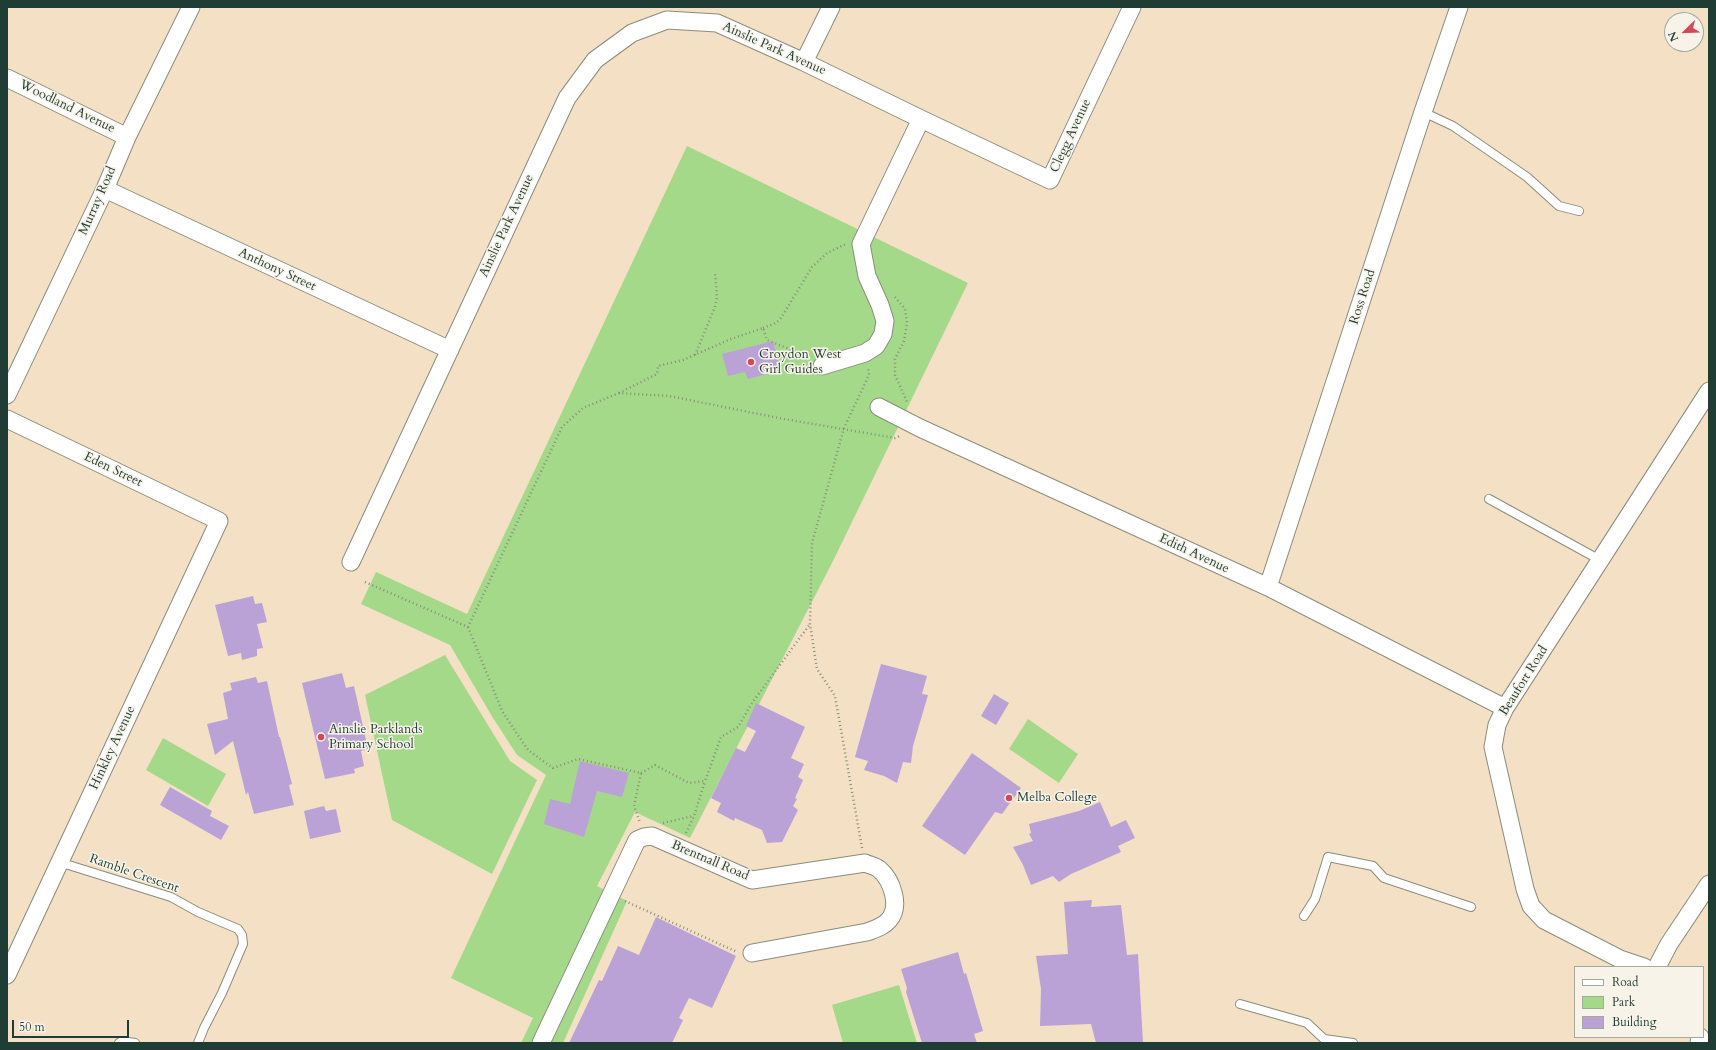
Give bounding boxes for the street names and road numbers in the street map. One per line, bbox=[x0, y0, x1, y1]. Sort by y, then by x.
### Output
street label: Ainslie Park Avenue bbox=[720, 19, 828, 79]
street label: Woodland Avenue bbox=[17, 77, 117, 137]
street label: Clegg Avenue bbox=[1047, 97, 1095, 175]
street label: Murray Road bbox=[76, 164, 120, 238]
street label: Ainslie Park Avenue bbox=[476, 172, 538, 280]
street label: Anthony Street bbox=[236, 245, 318, 295]
street label: Ross Road bbox=[1347, 268, 1379, 326]
street label: Eden Street bbox=[81, 449, 145, 491]
street label: Edith Avenue bbox=[1156, 531, 1232, 577]
street label: Beaufort Road bbox=[1496, 643, 1552, 719]
street label: Hinkley Avenue bbox=[87, 704, 139, 792]
street label: Brentnall Road bbox=[669, 838, 751, 884]
street label: Ramble Crescent bbox=[87, 851, 181, 897]

